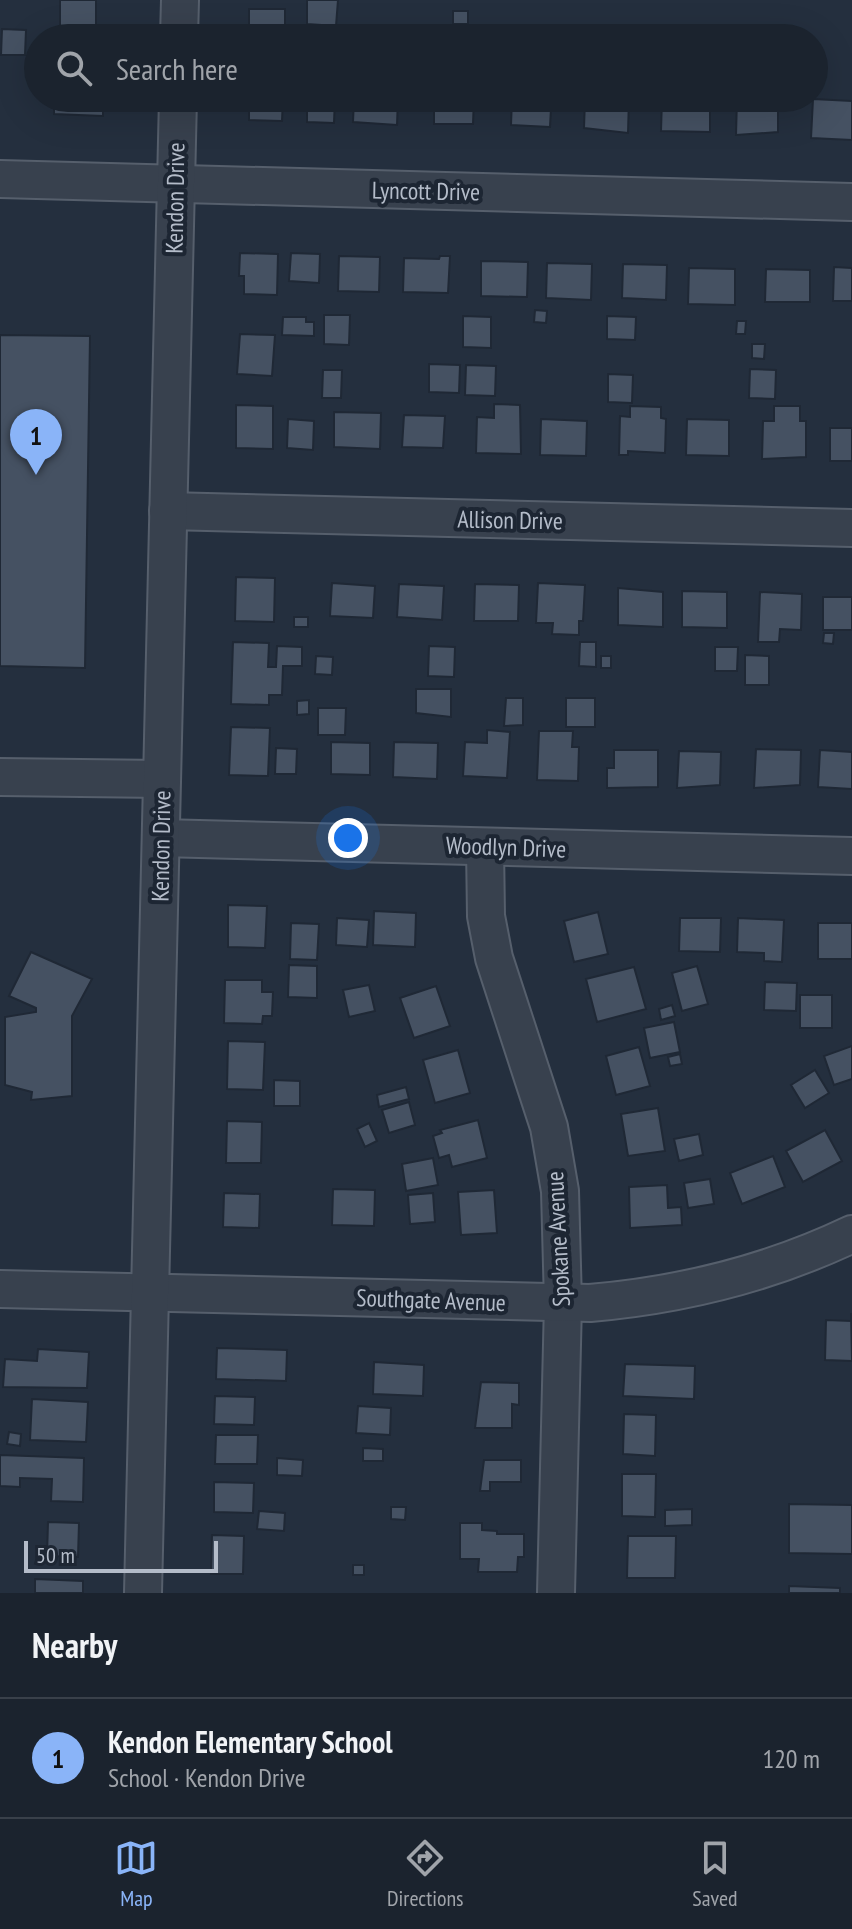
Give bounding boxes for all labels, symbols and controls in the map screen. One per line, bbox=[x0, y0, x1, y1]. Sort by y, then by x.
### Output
search box bbox=[24, 24, 828, 112]
icon: search bbox=[52, 46, 96, 90]
text: Search here bbox=[116, 49, 238, 88]
street label: Kendon Drive bbox=[159, 142, 191, 254]
street label: Lyncott Drive bbox=[372, 175, 480, 207]
pin: 1 bbox=[10, 409, 62, 475]
street label: Allison Drive bbox=[457, 504, 563, 536]
street label: Kendon Drive bbox=[145, 790, 177, 902]
your location bbox=[328, 818, 368, 858]
street label: Woodlyn Drive bbox=[445, 829, 567, 865]
street label: Spokane Avenue bbox=[539, 1170, 577, 1308]
street label: Southgate Avenue bbox=[356, 1282, 506, 1318]
scale bar bbox=[24, 1537, 218, 1573]
text: 50 m bbox=[36, 1541, 75, 1569]
text: Nearby bbox=[32, 1623, 117, 1667]
text: Kendon Elementary School bbox=[108, 1722, 393, 1761]
text: 1 bbox=[52, 1742, 64, 1775]
text: 120 m bbox=[762, 1742, 820, 1775]
text: School · Kendon Drive bbox=[108, 1761, 306, 1794]
tab: Map bbox=[114, 1836, 158, 1912]
tab: Directions bbox=[387, 1836, 464, 1912]
tab: Saved bbox=[692, 1836, 738, 1912]

